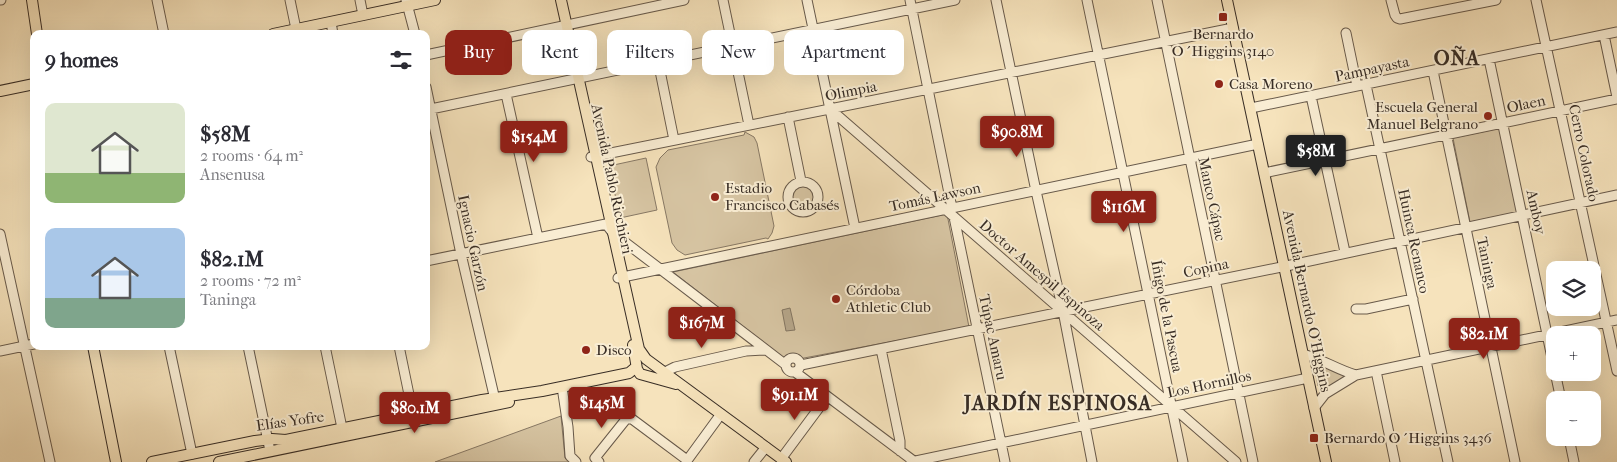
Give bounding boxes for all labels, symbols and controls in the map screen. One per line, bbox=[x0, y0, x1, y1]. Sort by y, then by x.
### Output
marker: Bernardo O´Higgins 3140 bbox=[1217, 11, 1229, 23]
place label: Bernardo O´Higgins 3140 bbox=[1172, 25, 1274, 60]
chip: Buy bbox=[445, 30, 512, 75]
chip: Rent bbox=[522, 30, 597, 75]
chip: Filters bbox=[607, 30, 692, 75]
chip: New bbox=[702, 30, 774, 75]
chip: Apartment bbox=[784, 30, 904, 75]
district label: OÑA bbox=[1434, 45, 1480, 70]
icon: filters bbox=[387, 46, 415, 74]
text: 9 homes bbox=[45, 48, 118, 72]
street label: Pampayasta bbox=[1333, 52, 1412, 86]
place label: Casa Moreno bbox=[1229, 75, 1313, 93]
street label: Olimpia bbox=[824, 77, 879, 105]
marker: Casa Moreno bbox=[1213, 78, 1225, 90]
street label: Olaen bbox=[1505, 91, 1547, 117]
place label: Escuela General Manuel Belgrano bbox=[1367, 98, 1478, 133]
street label: Avenida Pablo Ricchieri bbox=[587, 101, 637, 256]
street label: Cerro Colorado bbox=[1565, 103, 1603, 204]
marker: Escuela General Manuel Belgrano bbox=[1482, 110, 1494, 122]
pin: $90.8M bbox=[976, 116, 1058, 158]
pin: $154M bbox=[499, 120, 569, 163]
text: $58M bbox=[200, 122, 250, 146]
text: $90.8M bbox=[991, 122, 1043, 141]
icon: home bbox=[85, 123, 145, 183]
text: $154M bbox=[511, 127, 557, 146]
pin: $58M bbox=[1286, 134, 1346, 177]
text: $58M bbox=[1297, 141, 1335, 160]
text: 2 rooms · 64 m² bbox=[200, 146, 303, 165]
street label: Manco Cápac bbox=[1194, 155, 1230, 243]
text: Ansenusa bbox=[200, 165, 265, 184]
street label: Tomás Lawson bbox=[888, 178, 983, 215]
place label: Estadio Francisco Cabasés bbox=[725, 179, 840, 214]
street label: Huinca Renanco bbox=[1394, 187, 1434, 295]
street label: Amboy bbox=[1522, 187, 1550, 237]
pin: $116M bbox=[1089, 190, 1159, 233]
marker: Estadio Francisco Cabasés bbox=[709, 191, 721, 203]
street label: Ignacio Garzón bbox=[454, 193, 492, 293]
text: $116M bbox=[1102, 197, 1146, 216]
street label: Avenida Bernardo O'Higgins bbox=[1279, 207, 1335, 394]
street label: Doctor Amespil Espinoza bbox=[976, 216, 1109, 335]
street label: Taninga bbox=[1473, 235, 1501, 292]
text: $82.1M bbox=[200, 247, 264, 271]
icon: home bbox=[85, 248, 145, 308]
street label: Copina bbox=[1182, 254, 1231, 282]
street label: Íñigo de la Pascua bbox=[1147, 258, 1187, 375]
map controls bbox=[1546, 261, 1601, 446]
button: layers bbox=[1546, 261, 1601, 316]
text: 2 rooms · 72 m² bbox=[200, 271, 301, 290]
place label: Córdoba Athletic Club bbox=[845, 281, 931, 316]
text: Taninga bbox=[200, 290, 256, 309]
street label: Túpac Amaru bbox=[975, 292, 1011, 382]
marker: Córdoba Athletic Club bbox=[830, 293, 842, 305]
pin: $167M bbox=[667, 306, 737, 349]
text: $167M bbox=[679, 313, 725, 332]
pin: $82.1M bbox=[1443, 318, 1525, 360]
text: $82.1M bbox=[1460, 324, 1508, 343]
button: + bbox=[1546, 326, 1601, 381]
place label: Disco bbox=[596, 341, 632, 359]
marker: Disco bbox=[580, 344, 592, 356]
street label: Los Hornillos bbox=[1165, 366, 1253, 402]
pin: $91.1M bbox=[754, 378, 836, 421]
text: $91.1M bbox=[772, 385, 818, 404]
pin: $145M bbox=[567, 386, 637, 429]
district label: JARDÍN ESPINOSA bbox=[962, 390, 1152, 415]
button: − bbox=[1546, 391, 1601, 446]
pin: $80.1M bbox=[374, 392, 456, 434]
text: $145M bbox=[579, 393, 625, 412]
text: $80.1M bbox=[390, 398, 440, 417]
street label: Elías Yofre bbox=[255, 407, 326, 435]
place label: Bernardo O´Higgins 3436 bbox=[1324, 429, 1493, 447]
marker: Bernardo O´Higgins 3436 bbox=[1308, 432, 1320, 444]

